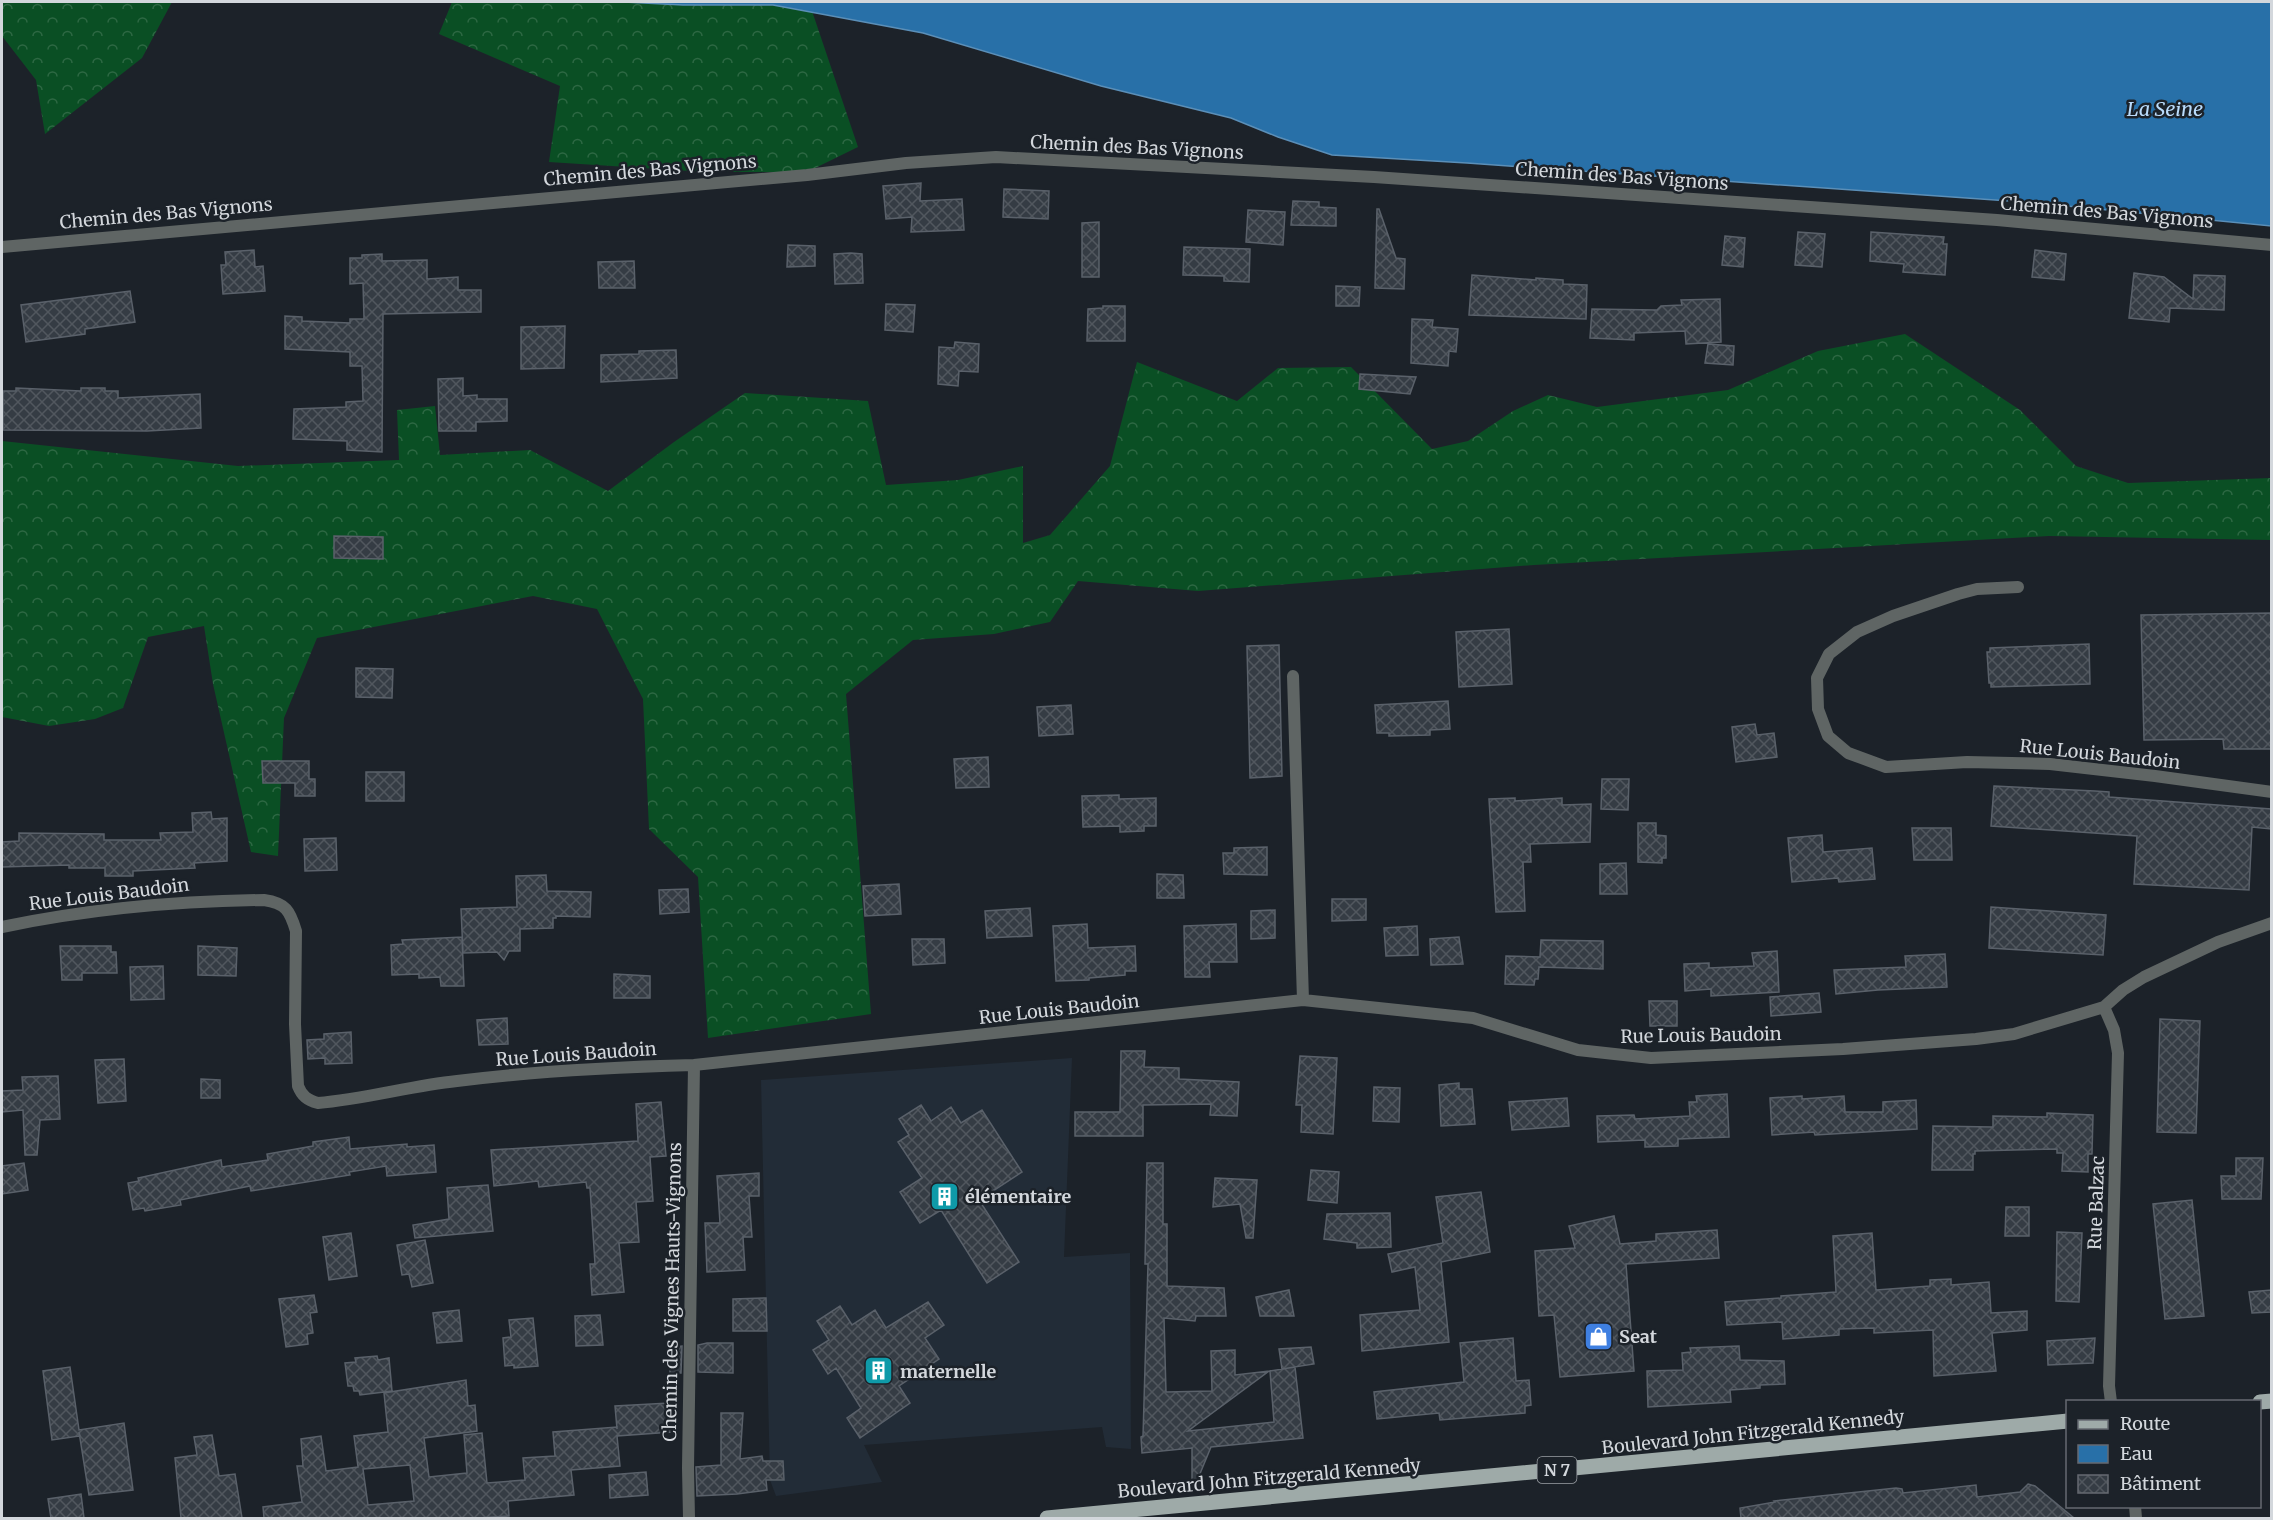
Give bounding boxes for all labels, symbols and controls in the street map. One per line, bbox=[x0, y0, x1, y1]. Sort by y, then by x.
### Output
water label: La Seine bbox=[2127, 96, 2203, 121]
street label: Chemin des Bas Vignons bbox=[1030, 130, 1244, 164]
street label: Chemin des Bas Vignons bbox=[543, 149, 758, 191]
street label: Chemin des Bas Vignons bbox=[1515, 157, 1730, 195]
street label: Chemin des Bas Vignons bbox=[2000, 191, 2215, 233]
street label: Chemin des Bas Vignons bbox=[59, 192, 274, 234]
street label: Rue Louis Baudoin bbox=[2019, 734, 2182, 774]
street label: Rue Louis Baudoin bbox=[27, 873, 191, 915]
street label: Rue Louis Baudoin bbox=[978, 989, 1141, 1029]
street label: Rue Louis Baudoin bbox=[1620, 1022, 1782, 1048]
street label: Rue Louis Baudoin bbox=[495, 1037, 657, 1071]
street label: Chemin des Vignes Hauts-Vignons bbox=[658, 1142, 686, 1442]
street label: Rue Balzac bbox=[2083, 1156, 2109, 1250]
building icon: élémentaire bbox=[928, 1180, 960, 1212]
place label: élémentaire bbox=[965, 1185, 1071, 1208]
shop icon: Seat bbox=[1582, 1320, 1614, 1352]
place label: Seat bbox=[1619, 1325, 1658, 1348]
building icon: maternelle bbox=[863, 1355, 895, 1387]
place label: maternelle bbox=[900, 1360, 997, 1383]
legend bbox=[2066, 1400, 2261, 1508]
street label: Boulevard John Fitzgerald Kennedy bbox=[1600, 1405, 1906, 1459]
text: Route bbox=[2120, 1412, 2170, 1435]
text: Eau bbox=[2120, 1442, 2153, 1465]
street label: Boulevard John Fitzgerald Kennedy bbox=[1116, 1453, 1422, 1503]
road number: N 7 bbox=[1538, 1457, 1576, 1483]
text: Bâtiment bbox=[2120, 1472, 2201, 1495]

